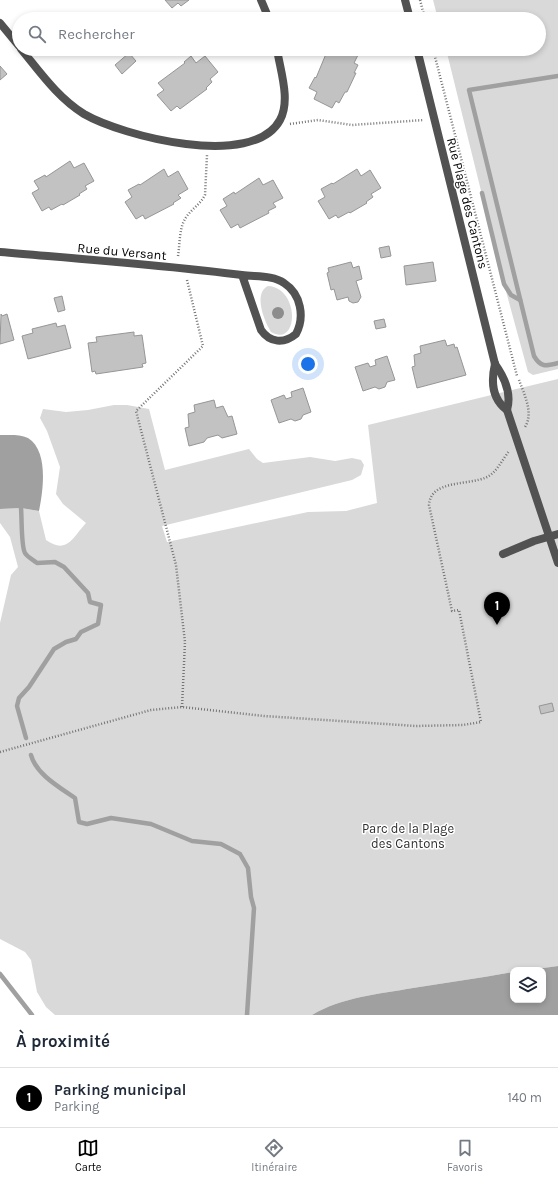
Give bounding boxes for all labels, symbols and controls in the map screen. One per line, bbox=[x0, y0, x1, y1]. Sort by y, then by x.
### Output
search box bbox=[12, 12, 546, 56]
icon: search bbox=[26, 23, 48, 45]
text: Rechercher bbox=[58, 25, 135, 43]
street label: Rue Plage des Cantons bbox=[444, 136, 491, 270]
street label: Rue du Versant bbox=[77, 240, 167, 263]
your location bbox=[298, 354, 318, 374]
pin: 1 bbox=[484, 592, 510, 625]
park label: Parc de la Plage des Cantons bbox=[362, 821, 454, 851]
map controls bbox=[510, 967, 546, 1003]
button: layers bbox=[510, 967, 546, 1003]
text: À proximité bbox=[16, 1031, 110, 1051]
text: Parking municipal bbox=[54, 1081, 186, 1099]
text: 1 bbox=[27, 1090, 31, 1105]
text: 140 m bbox=[507, 1090, 542, 1105]
text: Parking bbox=[54, 1099, 99, 1114]
tab: Carte bbox=[75, 1137, 101, 1174]
tab: Itinéraire bbox=[251, 1137, 297, 1174]
tab: Favoris bbox=[447, 1137, 483, 1174]

